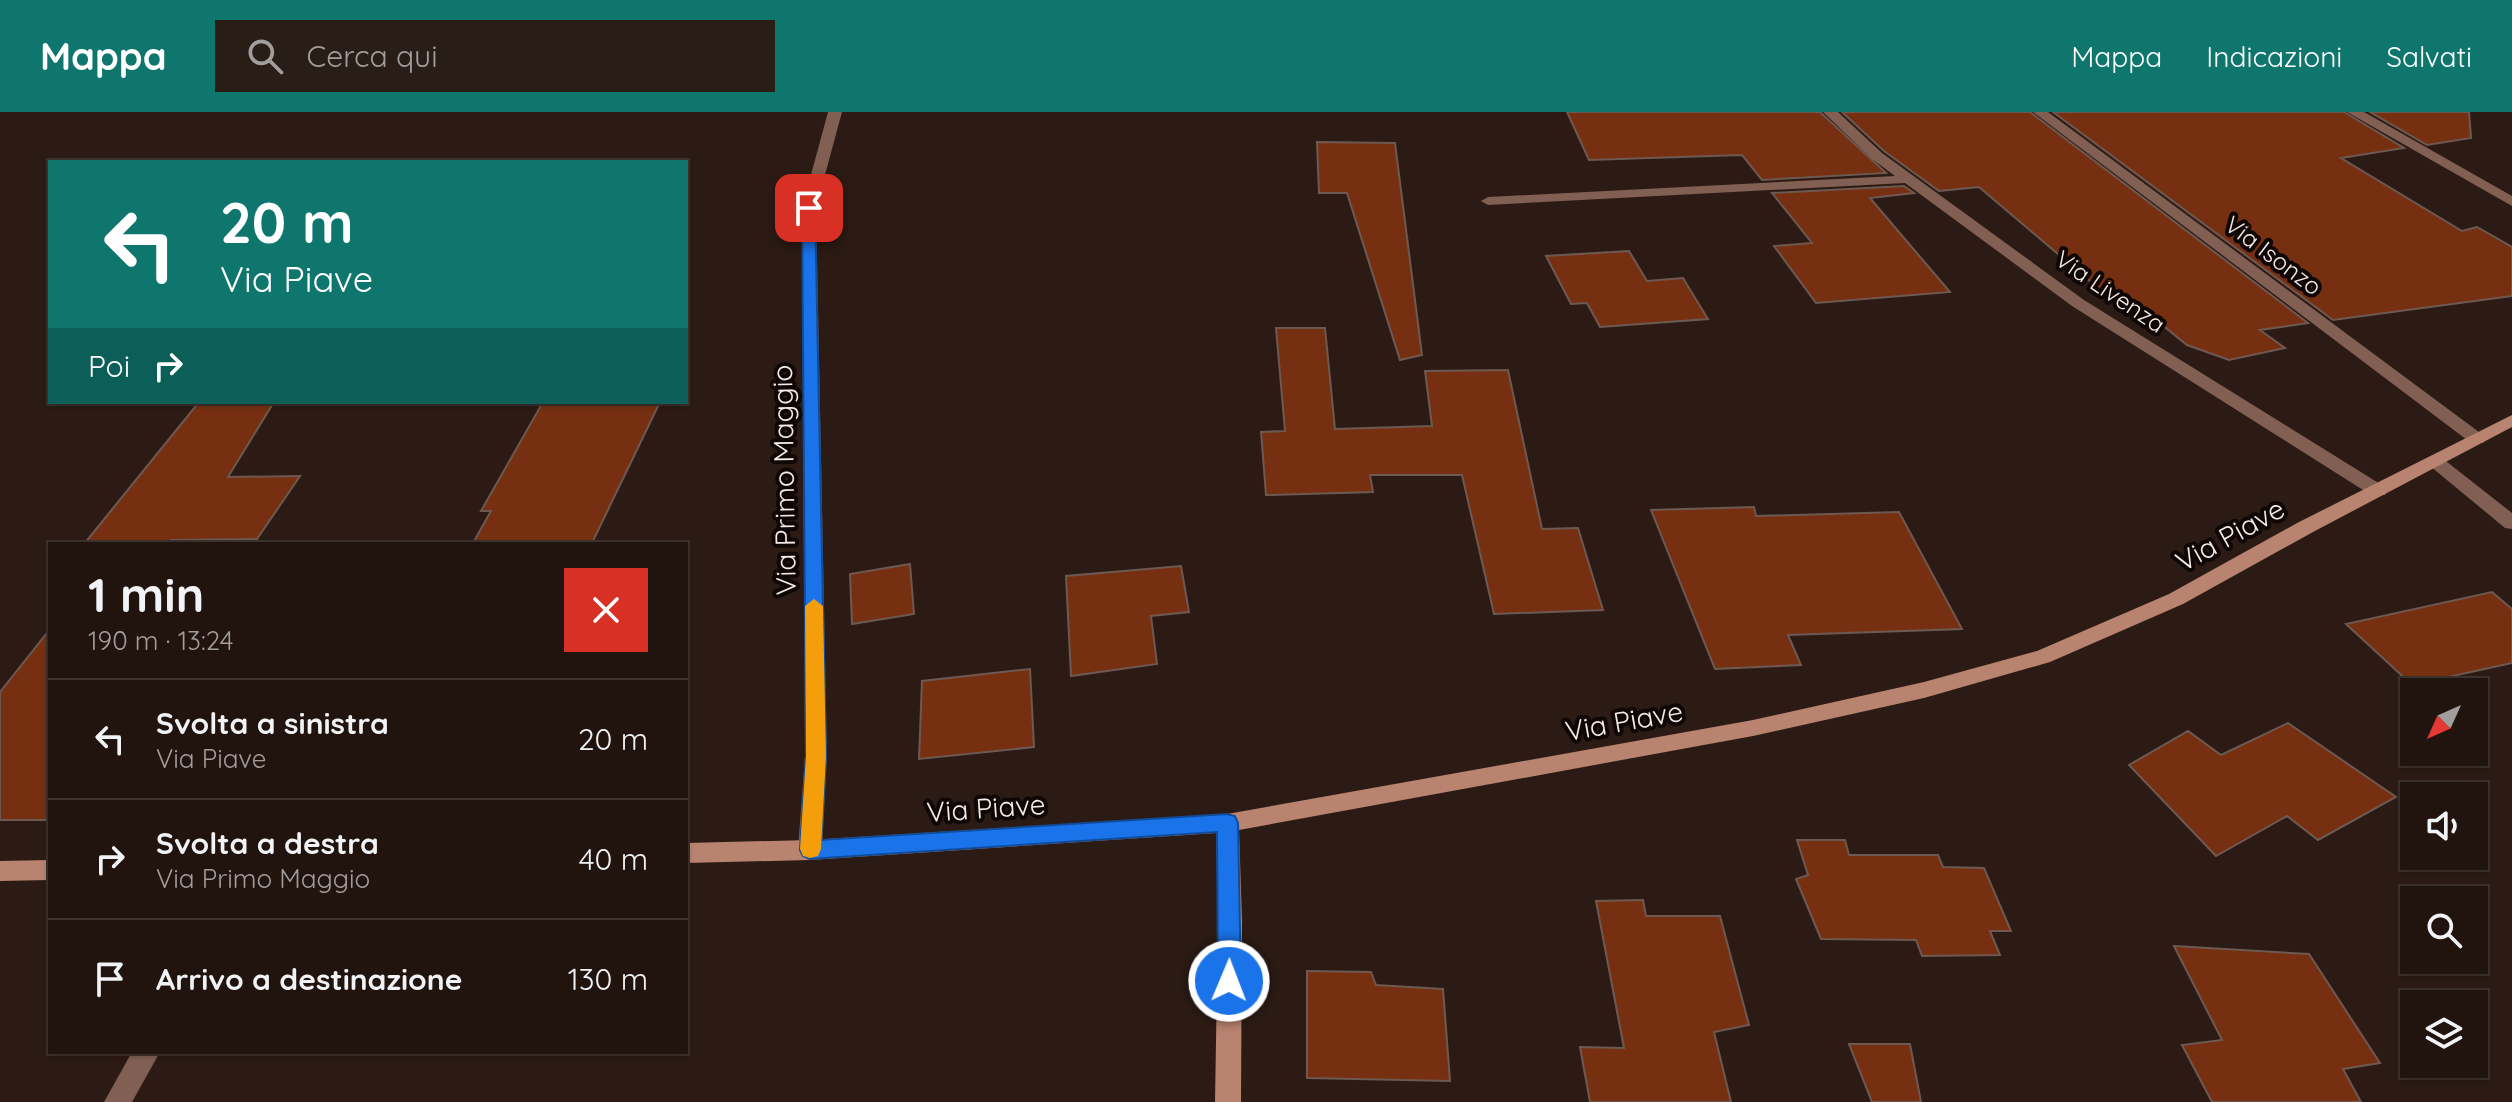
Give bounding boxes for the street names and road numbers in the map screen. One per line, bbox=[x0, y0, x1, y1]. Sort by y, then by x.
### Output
street label: Via Isonzo bbox=[2219, 209, 2328, 301]
street label: Via Livenza bbox=[2050, 243, 2171, 339]
street label: Via Primo Maggio bbox=[764, 364, 803, 596]
street label: Via Piave bbox=[2169, 490, 2290, 579]
street label: Via Piave bbox=[1562, 693, 1686, 748]
street label: Via Piave bbox=[925, 786, 1047, 829]

